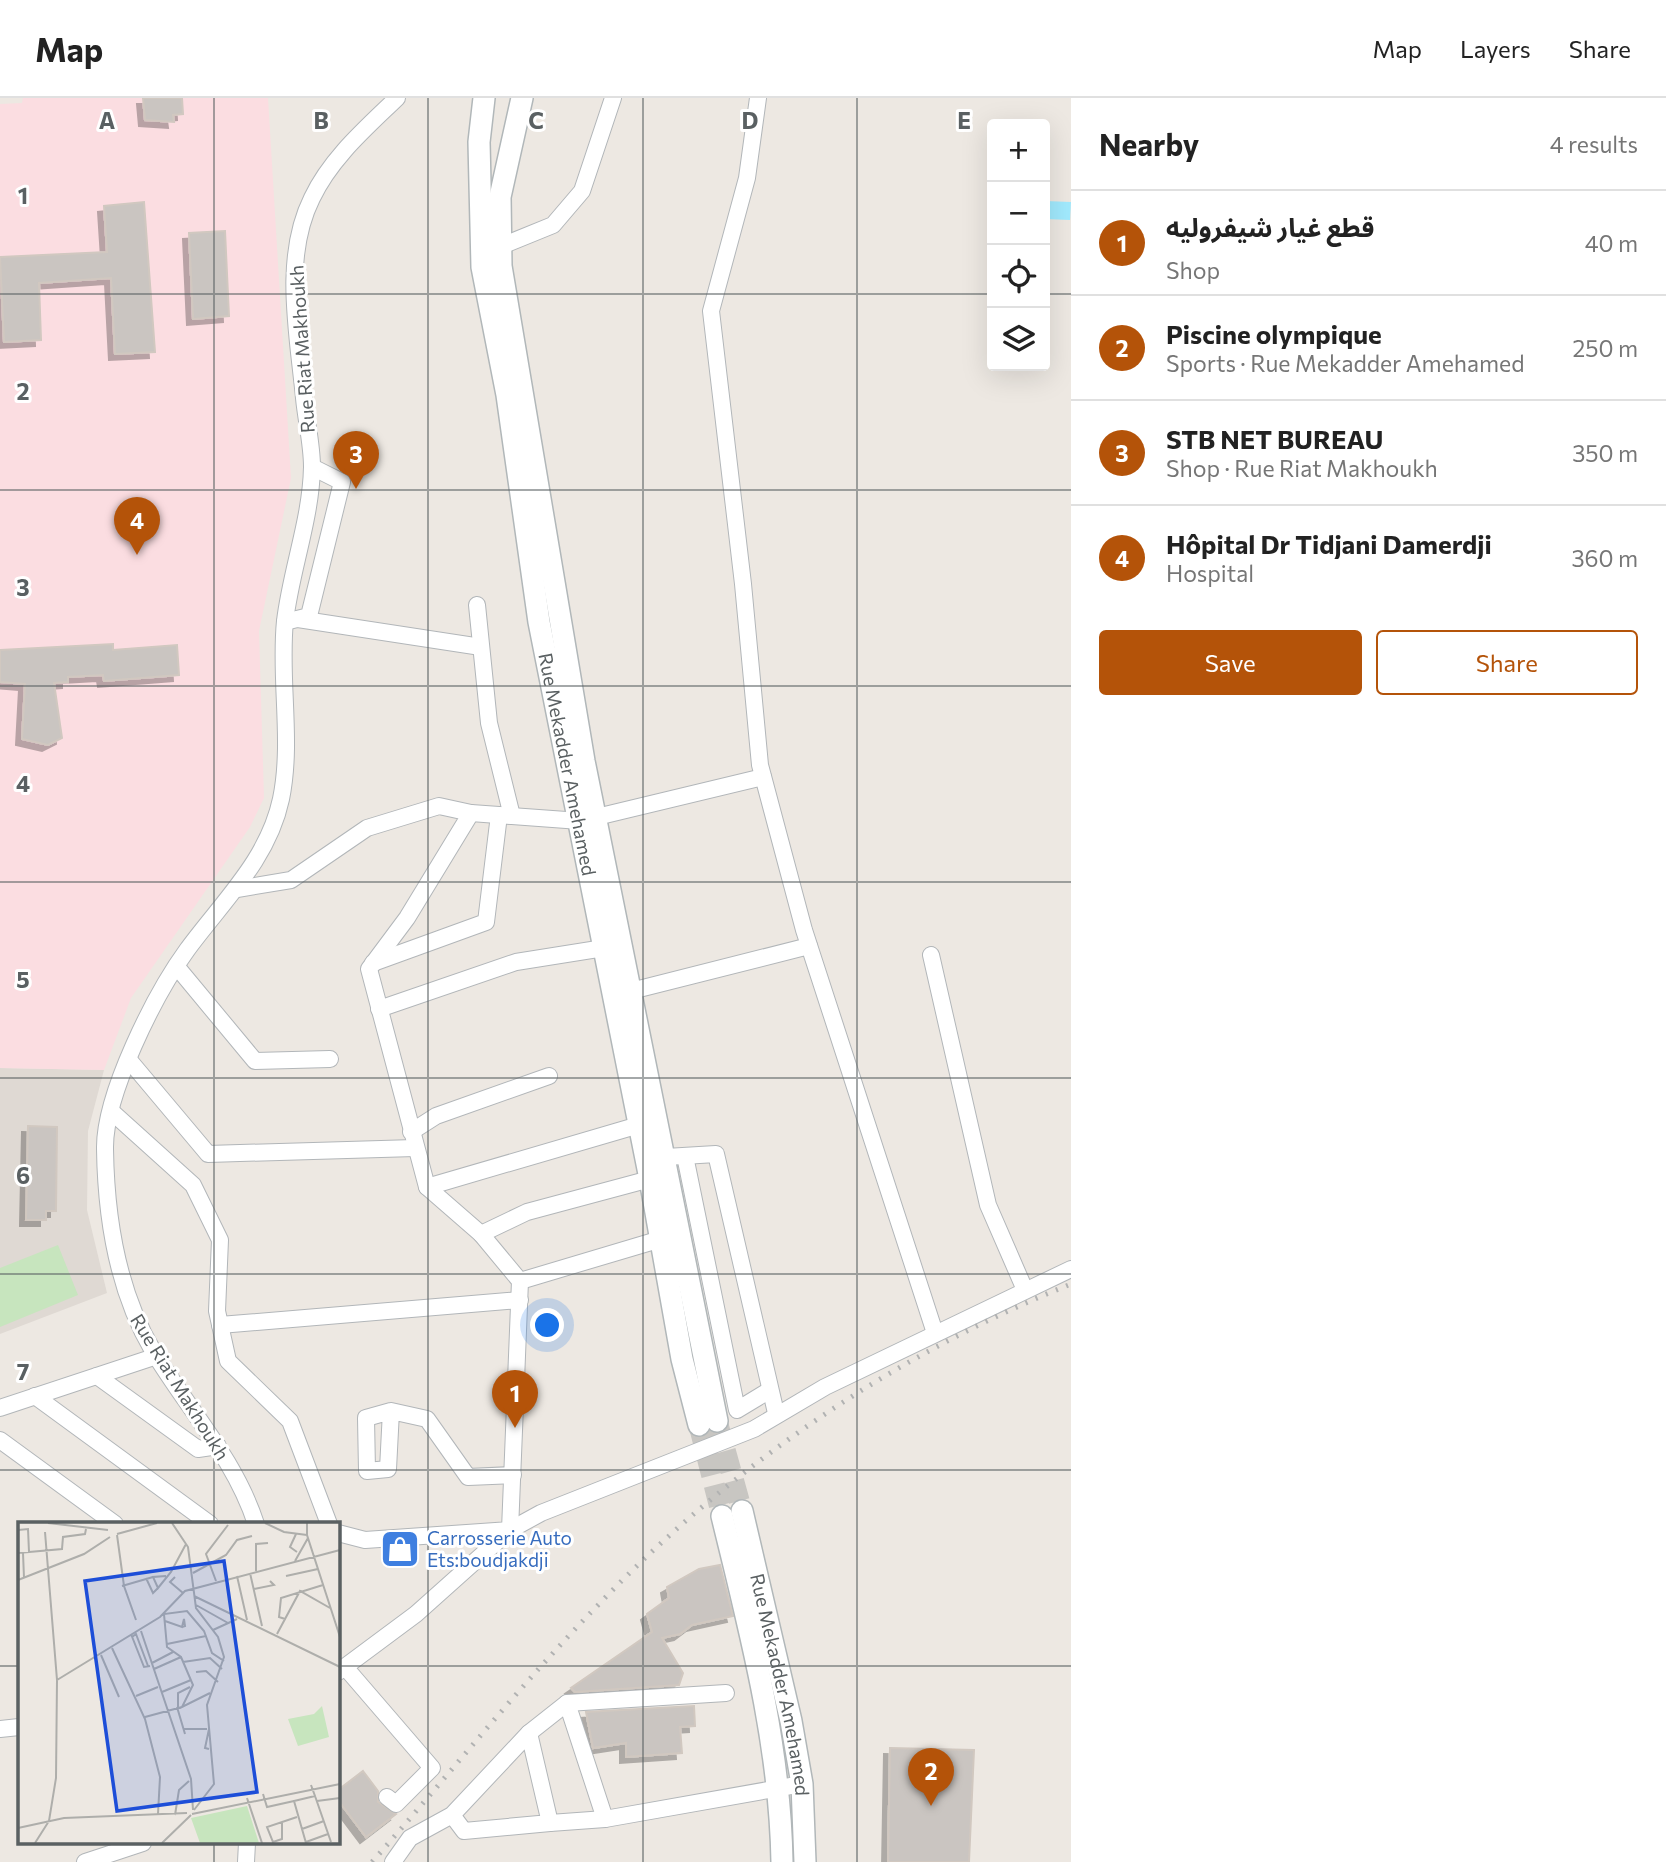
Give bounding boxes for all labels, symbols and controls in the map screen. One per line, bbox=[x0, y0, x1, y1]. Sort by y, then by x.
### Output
text: Map bbox=[35, 28, 103, 69]
text: Map bbox=[1373, 34, 1422, 63]
text: Layers bbox=[1460, 34, 1531, 63]
text: Share bbox=[1569, 34, 1631, 63]
text: A bbox=[99, 106, 116, 134]
text: B bbox=[313, 106, 329, 134]
text: C bbox=[528, 106, 544, 134]
text: D bbox=[742, 106, 759, 134]
text: E bbox=[957, 106, 971, 134]
map controls bbox=[987, 119, 1050, 371]
button: + bbox=[987, 119, 1050, 182]
text: Nearby bbox=[1099, 125, 1199, 162]
text: 4 results bbox=[1550, 130, 1638, 158]
text: 1 bbox=[18, 181, 28, 209]
button: − bbox=[987, 182, 1050, 245]
text: قطع غيار شيفروليه bbox=[1166, 211, 1374, 242]
text: 1 bbox=[1117, 229, 1127, 257]
text: 40 m bbox=[1585, 229, 1638, 257]
button: locate bbox=[987, 245, 1050, 308]
text: Shop bbox=[1166, 256, 1220, 284]
street label: Rue Riat Makhoukh bbox=[284, 264, 319, 434]
button: layers bbox=[987, 308, 1050, 371]
text: Piscine olympique bbox=[1166, 318, 1382, 349]
text: 2 bbox=[1115, 334, 1129, 362]
text: 250 m bbox=[1573, 334, 1638, 362]
text: Sports · Rue Mekadder Amehamed bbox=[1166, 349, 1524, 377]
text: 2 bbox=[16, 377, 30, 405]
text: STB NET BUREAU bbox=[1166, 423, 1383, 454]
pin: 3 bbox=[333, 431, 379, 489]
text: 3 bbox=[1115, 439, 1129, 467]
text: 350 m bbox=[1572, 439, 1638, 467]
text: Shop · Rue Riat Makhoukh bbox=[1166, 454, 1438, 482]
pin: 4 bbox=[114, 497, 160, 555]
text: Hôpital Dr Tidjani Damerdji bbox=[1166, 528, 1492, 559]
text: 4 bbox=[1115, 544, 1129, 572]
text: 360 m bbox=[1571, 544, 1638, 572]
text: Hospital bbox=[1166, 559, 1254, 587]
text: 3 bbox=[16, 573, 30, 601]
button: Save bbox=[1099, 630, 1362, 695]
button: Share bbox=[1376, 630, 1638, 695]
street label: Rue Mekadder Amehamed bbox=[534, 651, 601, 878]
text: 4 bbox=[16, 769, 30, 797]
text: 5 bbox=[16, 965, 30, 993]
text: 6 bbox=[16, 1161, 30, 1189]
your location bbox=[530, 1308, 564, 1342]
street label: Rue Riat Makhoukh bbox=[126, 1309, 235, 1464]
text: 7 bbox=[17, 1357, 29, 1385]
pin: 1 bbox=[492, 1370, 538, 1428]
inset map bbox=[18, 1522, 340, 1844]
place label: Carrosserie Auto Ets:boudjakdji bbox=[427, 1526, 572, 1571]
shop icon: Carrosserie Auto Ets:boudjakdji bbox=[379, 1528, 421, 1570]
street label: Rue Mekadder Amehamed bbox=[746, 1571, 814, 1796]
pin: 2 bbox=[908, 1748, 954, 1806]

